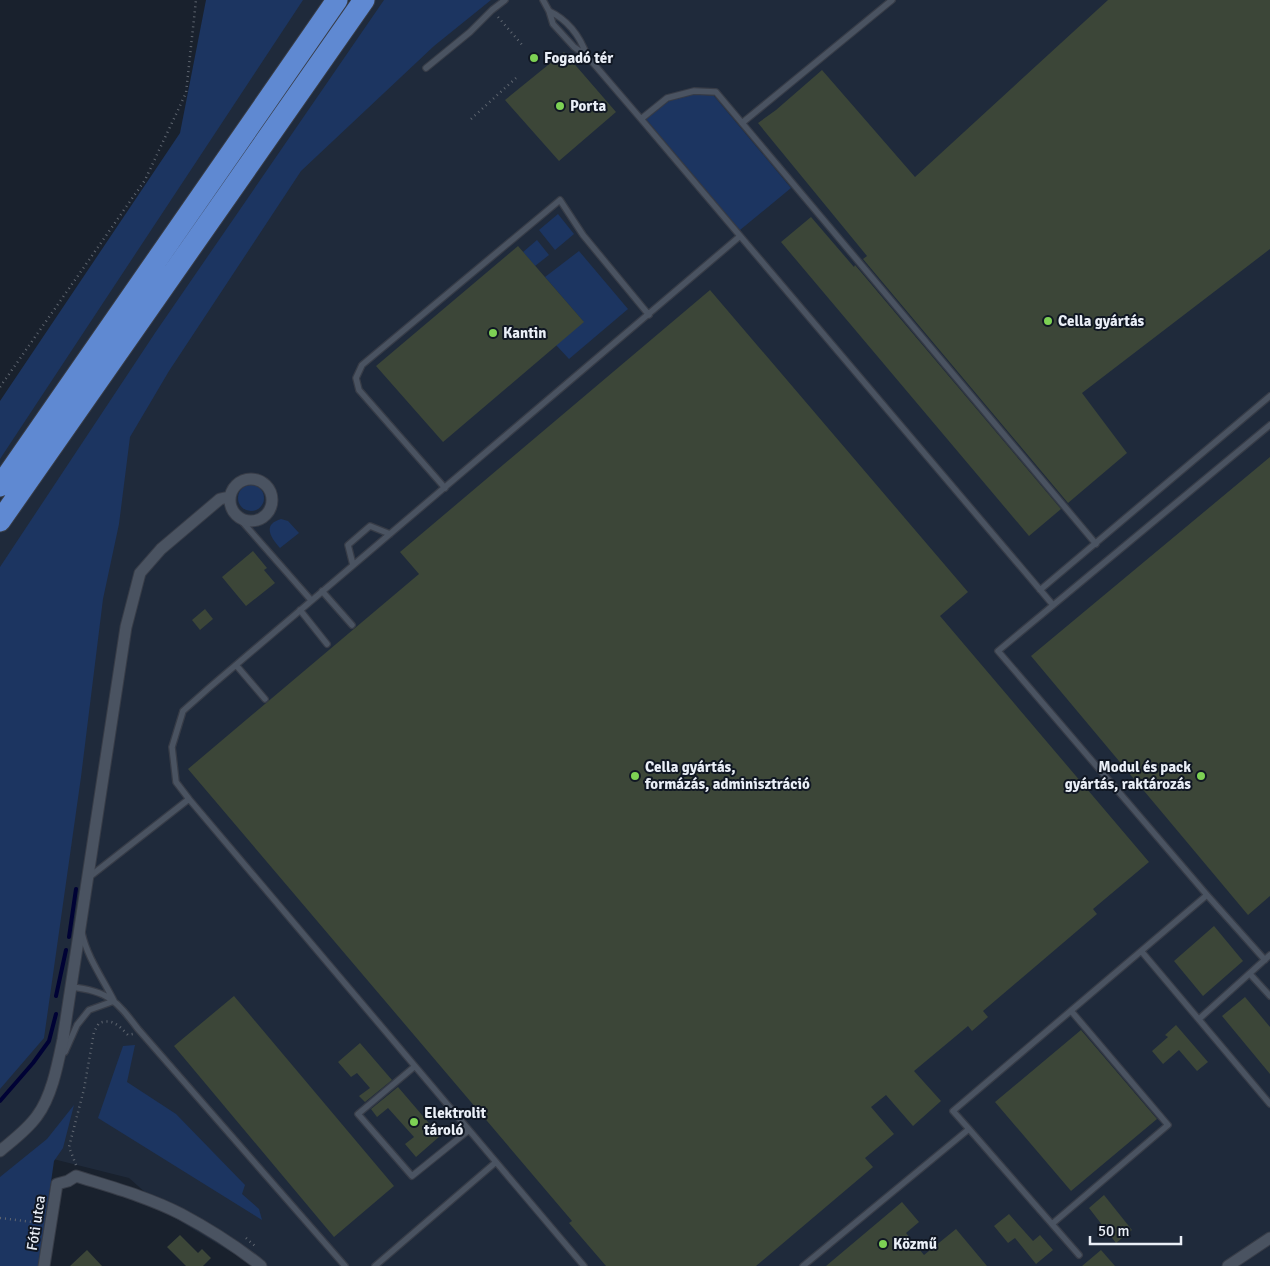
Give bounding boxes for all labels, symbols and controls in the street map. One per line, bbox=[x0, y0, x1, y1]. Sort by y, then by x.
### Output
place label: Fogadó tér bbox=[544, 49, 613, 67]
marker: Fogadó tér bbox=[528, 52, 540, 64]
place label: Porta bbox=[570, 97, 606, 115]
marker: Porta bbox=[554, 100, 566, 112]
place label: Cella gyártás bbox=[1058, 312, 1145, 330]
marker: Cella gyártás bbox=[1042, 315, 1054, 327]
place label: Kantin bbox=[503, 324, 547, 342]
marker: Kantin bbox=[487, 327, 499, 339]
place label: Cella gyártás, formázás, adminisztráció bbox=[644, 758, 810, 793]
place label: Modul és pack gyártás, raktározás bbox=[1065, 758, 1191, 793]
marker: Cella gyártás, formázás, adminisztráció bbox=[629, 770, 641, 782]
marker: Modul és pack gyártás, raktározás bbox=[1195, 770, 1207, 782]
place label: Elektrolit tároló bbox=[423, 1104, 487, 1139]
marker: Elektrolit tároló bbox=[408, 1116, 420, 1128]
street label: Fóti utca bbox=[23, 1194, 49, 1252]
scale bar bbox=[1090, 1214, 1181, 1246]
text: 50 m bbox=[1098, 1222, 1129, 1240]
place label: Közmű bbox=[893, 1235, 937, 1253]
marker: Közmű bbox=[877, 1238, 889, 1250]

